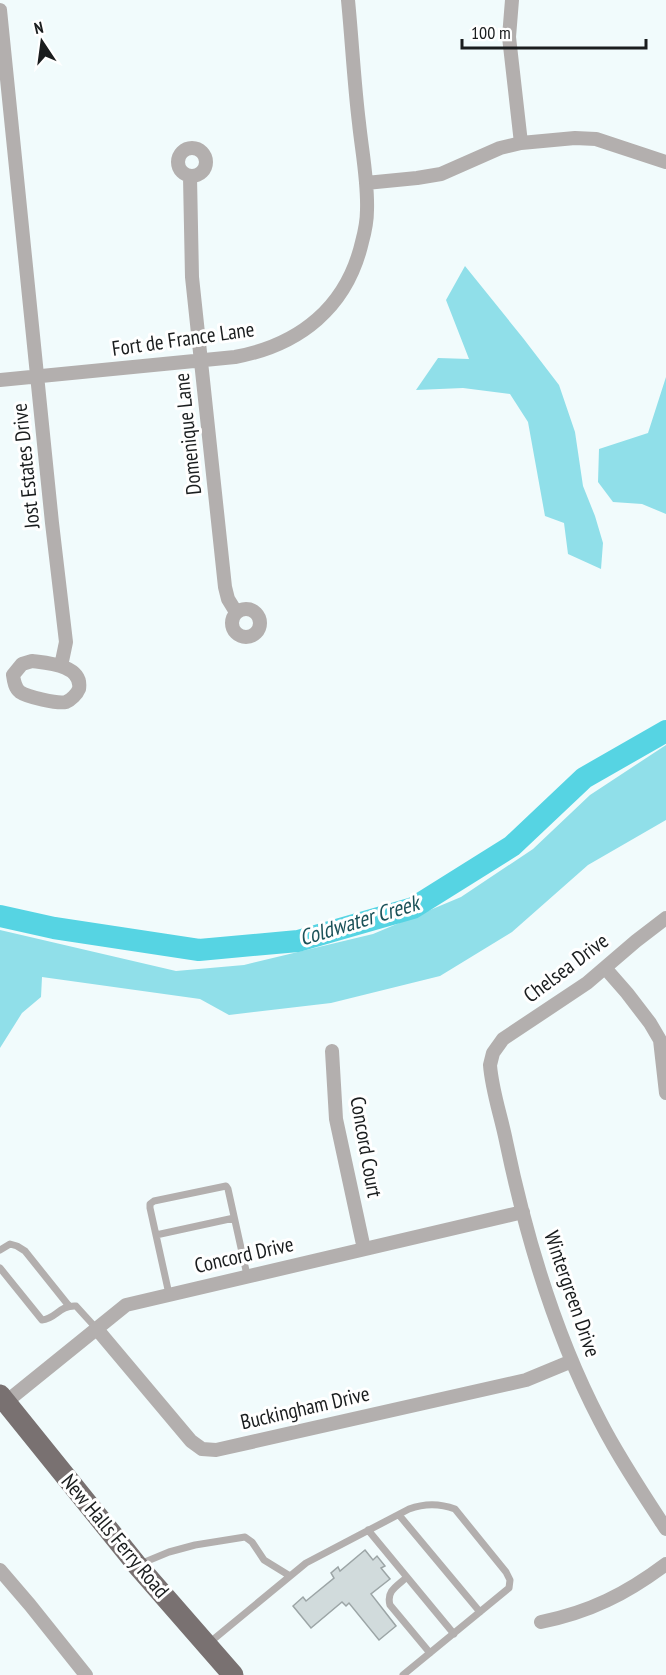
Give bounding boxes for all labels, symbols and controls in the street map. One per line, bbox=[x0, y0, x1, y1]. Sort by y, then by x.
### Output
north arrow bbox=[12, 12, 72, 72]
scale bar bbox=[462, 12, 646, 50]
text: N bbox=[32, 17, 45, 38]
text: 100 m bbox=[471, 21, 511, 44]
street label: Fort de France Lane bbox=[110, 315, 256, 362]
street label: Domenique Lane bbox=[168, 372, 207, 496]
street label: Jost Estates Drive bbox=[6, 402, 46, 531]
water label: Coldwater Creek bbox=[296, 888, 424, 951]
street label: Chelsea Drive bbox=[518, 927, 613, 1008]
street label: Concord Court bbox=[344, 1094, 389, 1200]
street label: Wintergreen Drive bbox=[538, 1227, 607, 1361]
street label: Concord Drive bbox=[192, 1230, 296, 1279]
street label: Buckingham Drive bbox=[238, 1380, 372, 1435]
street label: New Halls Ferry Road bbox=[56, 1468, 175, 1603]

